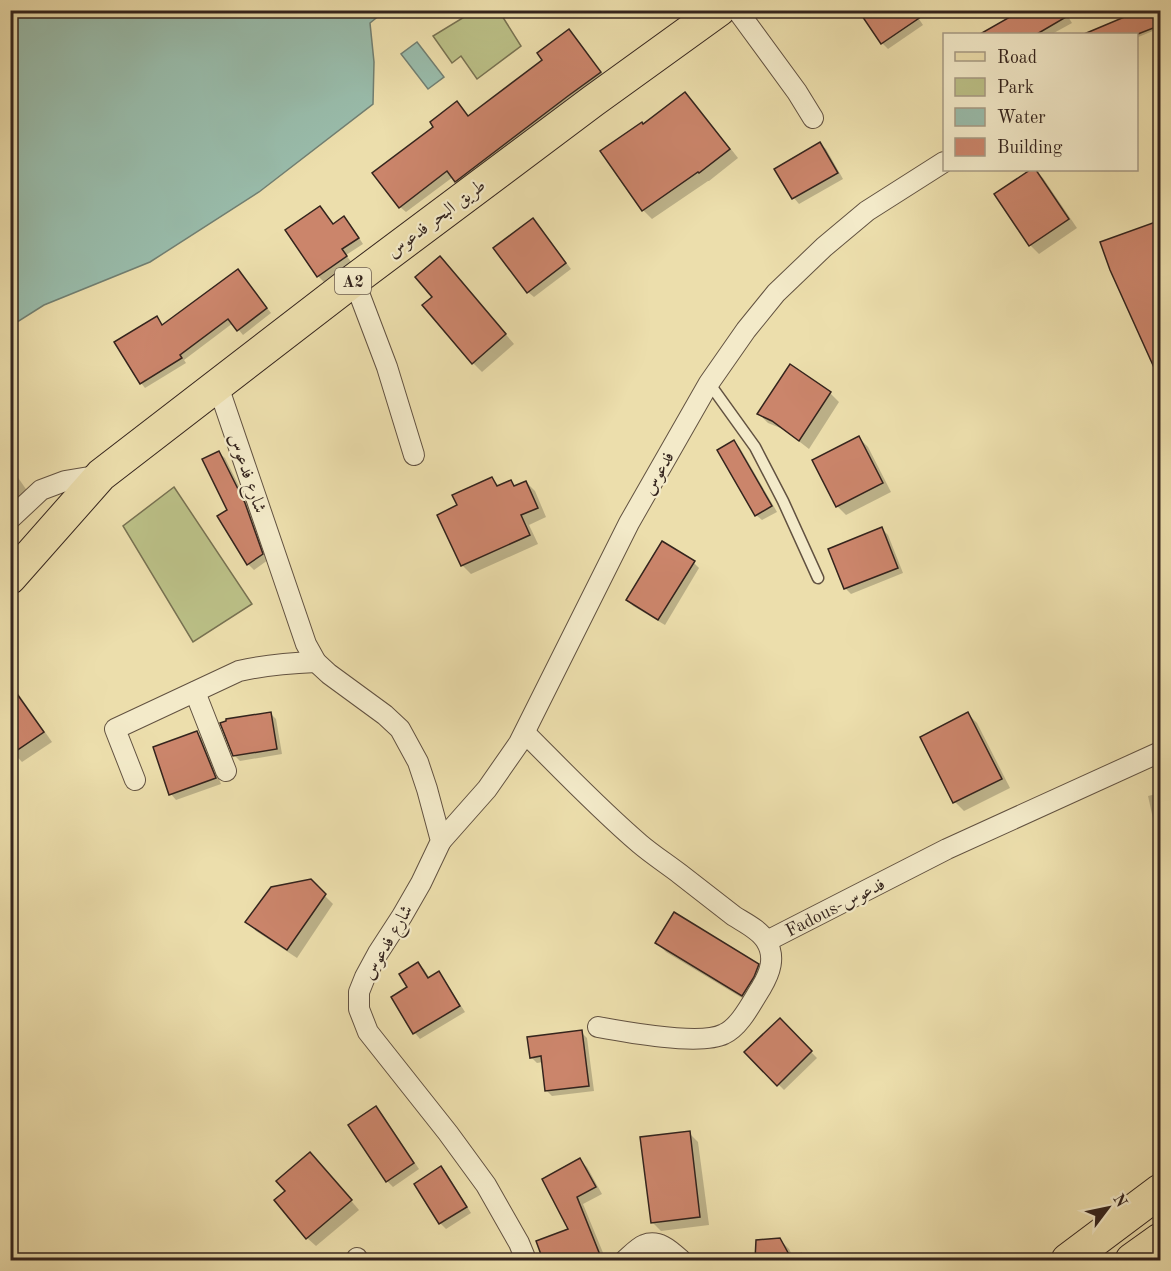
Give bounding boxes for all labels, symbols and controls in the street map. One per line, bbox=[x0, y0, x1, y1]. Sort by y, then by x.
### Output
legend bbox=[943, 33, 1138, 171]
text: Road bbox=[997, 49, 1037, 67]
text: Park bbox=[997, 79, 1034, 97]
text: Water bbox=[997, 109, 1046, 127]
text: Building bbox=[997, 139, 1063, 157]
street label: طريق البحر فدعوس bbox=[384, 176, 490, 263]
road number: A2 bbox=[335, 268, 371, 294]
street label: شارع فدعوس bbox=[220, 431, 269, 517]
street label: فدعوس bbox=[640, 449, 679, 499]
street label: Fadous-فدعوس bbox=[783, 875, 888, 941]
street label: شارع فدعوس bbox=[359, 902, 421, 985]
north arrow bbox=[1078, 1178, 1138, 1238]
text: N bbox=[1109, 1192, 1129, 1211]

